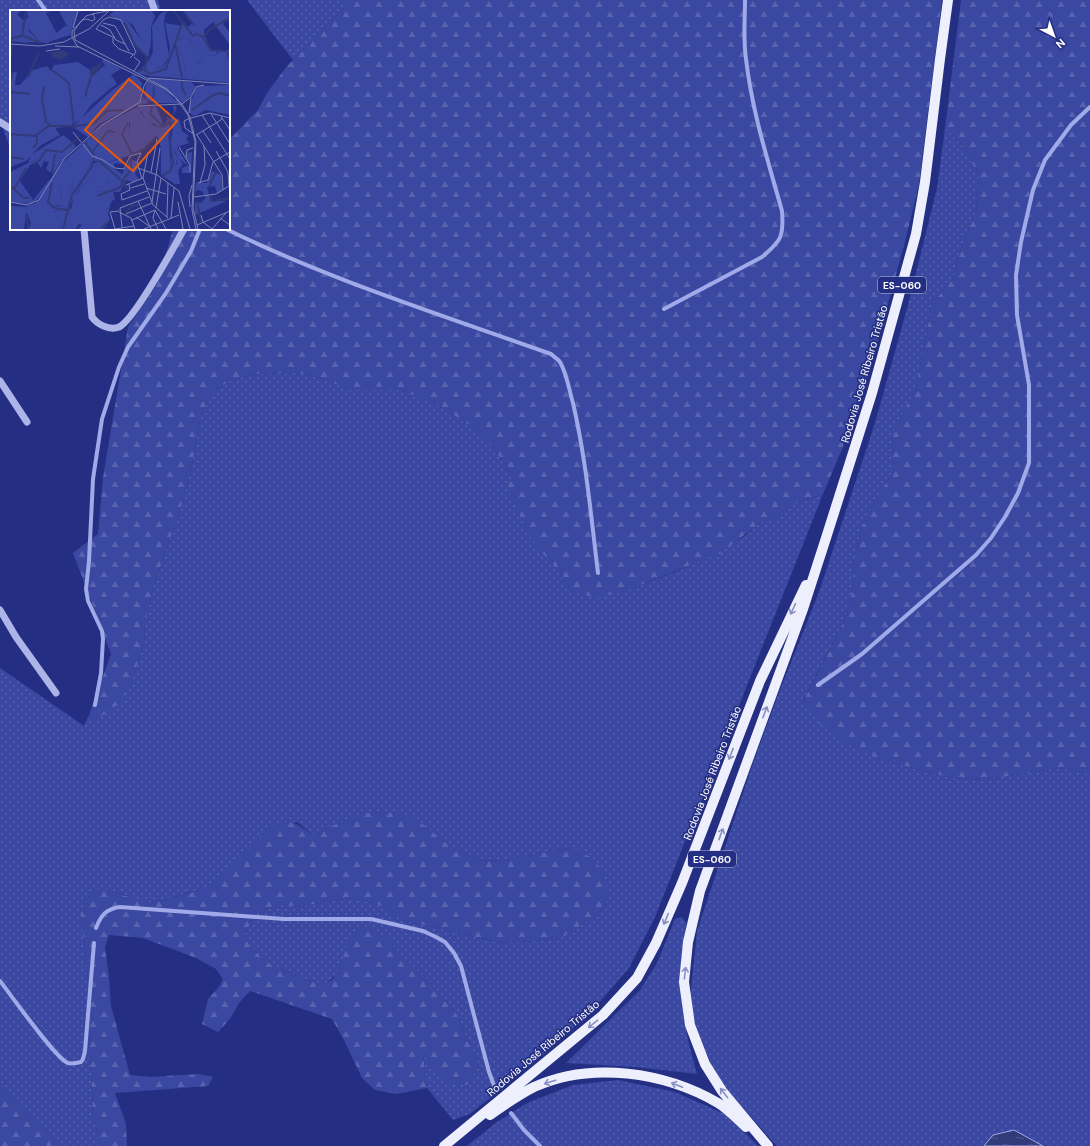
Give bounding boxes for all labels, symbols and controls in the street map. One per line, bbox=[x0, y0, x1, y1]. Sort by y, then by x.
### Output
inset map bbox=[10, 10, 230, 230]
north arrow bbox=[1034, 16, 1074, 56]
text: N bbox=[1053, 36, 1068, 51]
road number: ES-060 bbox=[878, 277, 926, 293]
street label: Rodovia José Ribeiro Tristão bbox=[838, 304, 890, 444]
one-way arrow bbox=[789, 603, 796, 615]
street label: Rodovia José Ribeiro Tristão bbox=[680, 704, 744, 842]
one-way arrow bbox=[762, 706, 770, 718]
one-way arrow bbox=[727, 748, 735, 760]
one-way arrow bbox=[718, 827, 725, 840]
road number: ES-060 bbox=[688, 851, 736, 867]
one-way arrow bbox=[662, 912, 670, 924]
one-way arrow bbox=[681, 967, 689, 980]
street label: Rodovia José Ribeiro Tristão bbox=[484, 997, 602, 1099]
one-way arrow bbox=[587, 1019, 598, 1028]
one-way arrow bbox=[544, 1079, 557, 1086]
one-way arrow bbox=[672, 1081, 684, 1088]
one-way arrow bbox=[720, 1088, 729, 1099]

